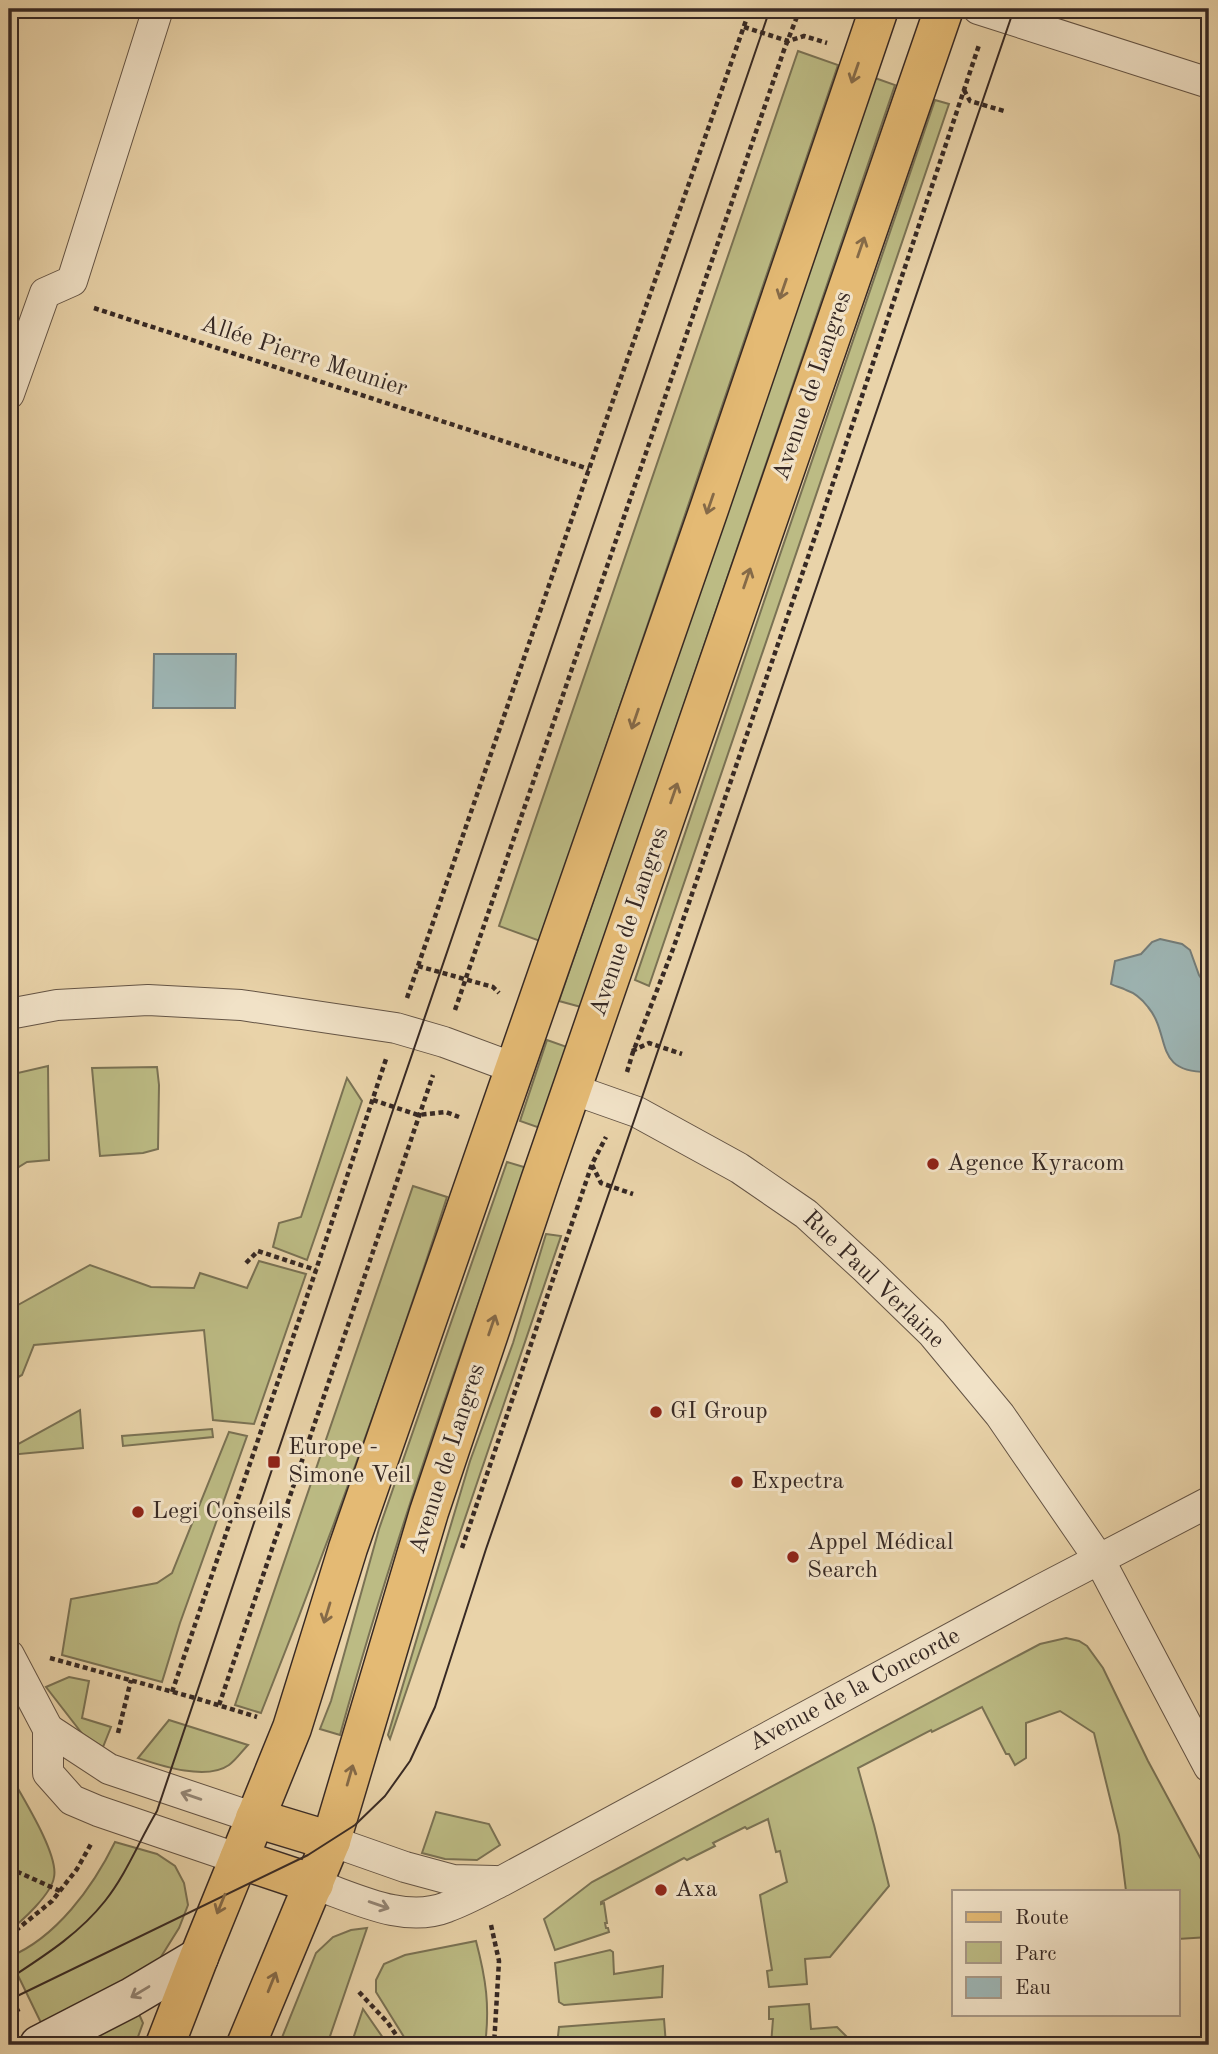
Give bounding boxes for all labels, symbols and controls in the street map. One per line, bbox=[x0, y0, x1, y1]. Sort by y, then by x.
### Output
one-way arrow bbox=[848, 62, 861, 84]
one-way arrow bbox=[856, 236, 868, 258]
one-way arrow bbox=[776, 277, 788, 299]
street label: Avenue de Langres bbox=[769, 288, 857, 484]
street label: Allée Pierre Meunier bbox=[198, 312, 410, 402]
one-way arrow bbox=[703, 493, 715, 515]
one-way arrow bbox=[742, 567, 754, 589]
one-way arrow bbox=[628, 708, 641, 729]
one-way arrow bbox=[668, 782, 681, 804]
street label: Avenue de Langres bbox=[586, 824, 674, 1020]
place label: Agence Kyracom bbox=[947, 1152, 1125, 1176]
marker: Agence Kyracom bbox=[925, 1156, 941, 1172]
street label: Rue Paul Verlaine bbox=[797, 1206, 949, 1354]
one-way arrow bbox=[487, 1314, 499, 1336]
street label: Avenue de Langres bbox=[406, 1361, 490, 1557]
place label: GI Group bbox=[670, 1400, 768, 1424]
marker: GI Group bbox=[648, 1404, 664, 1420]
place label: Europe - Simone Veil bbox=[288, 1436, 411, 1488]
marker: Europe - Simone Veil bbox=[266, 1454, 282, 1470]
place label: Expectra bbox=[751, 1470, 844, 1494]
marker: Expectra bbox=[729, 1474, 745, 1490]
place label: Legi Conseils bbox=[152, 1500, 291, 1524]
marker: Legi Conseils bbox=[130, 1504, 146, 1520]
place label: Appel Médical Search bbox=[807, 1531, 953, 1583]
marker: Appel Médical Search bbox=[785, 1549, 801, 1565]
one-way arrow bbox=[320, 1602, 333, 1624]
street label: Avenue de la Concorde bbox=[746, 1624, 964, 1756]
one-way arrow bbox=[344, 1764, 357, 1786]
one-way arrow bbox=[180, 1789, 202, 1801]
place label: Axa bbox=[675, 1878, 718, 1902]
marker: Axa bbox=[653, 1882, 669, 1898]
legend bbox=[952, 1890, 1180, 2016]
one-way arrow bbox=[213, 1893, 226, 1914]
one-way arrow bbox=[368, 1900, 390, 1913]
text: Route bbox=[1015, 1908, 1069, 1929]
text: Parc bbox=[1015, 1944, 1057, 1965]
one-way arrow bbox=[266, 1972, 279, 1993]
text: Eau bbox=[1015, 1978, 1051, 1999]
one-way arrow bbox=[131, 1986, 151, 2000]

